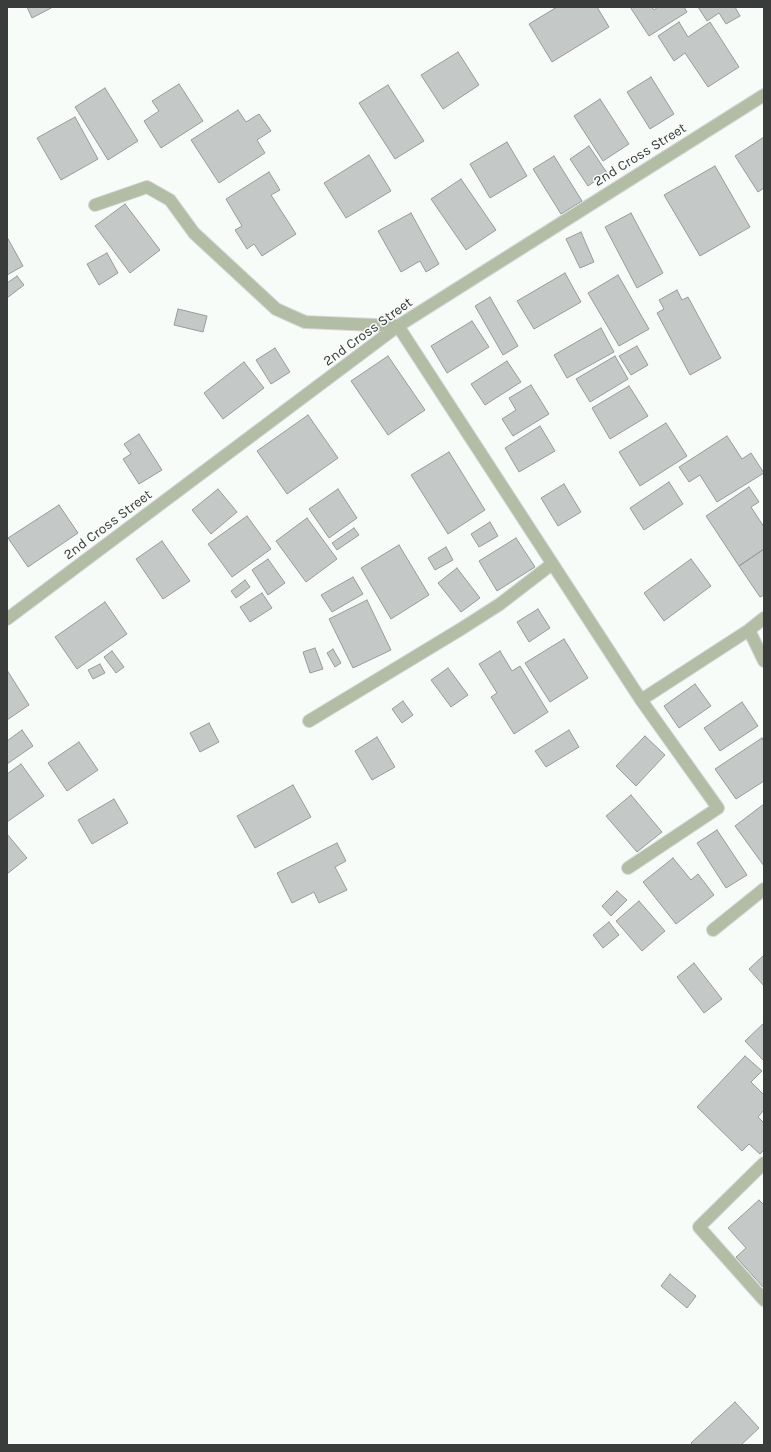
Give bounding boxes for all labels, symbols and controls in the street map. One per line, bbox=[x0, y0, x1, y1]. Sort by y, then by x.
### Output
street label: 2nd Cross Street bbox=[591, 120, 689, 190]
street label: 2nd Cross Street bbox=[320, 294, 416, 370]
street label: 2nd Cross Street bbox=[61, 486, 155, 564]

